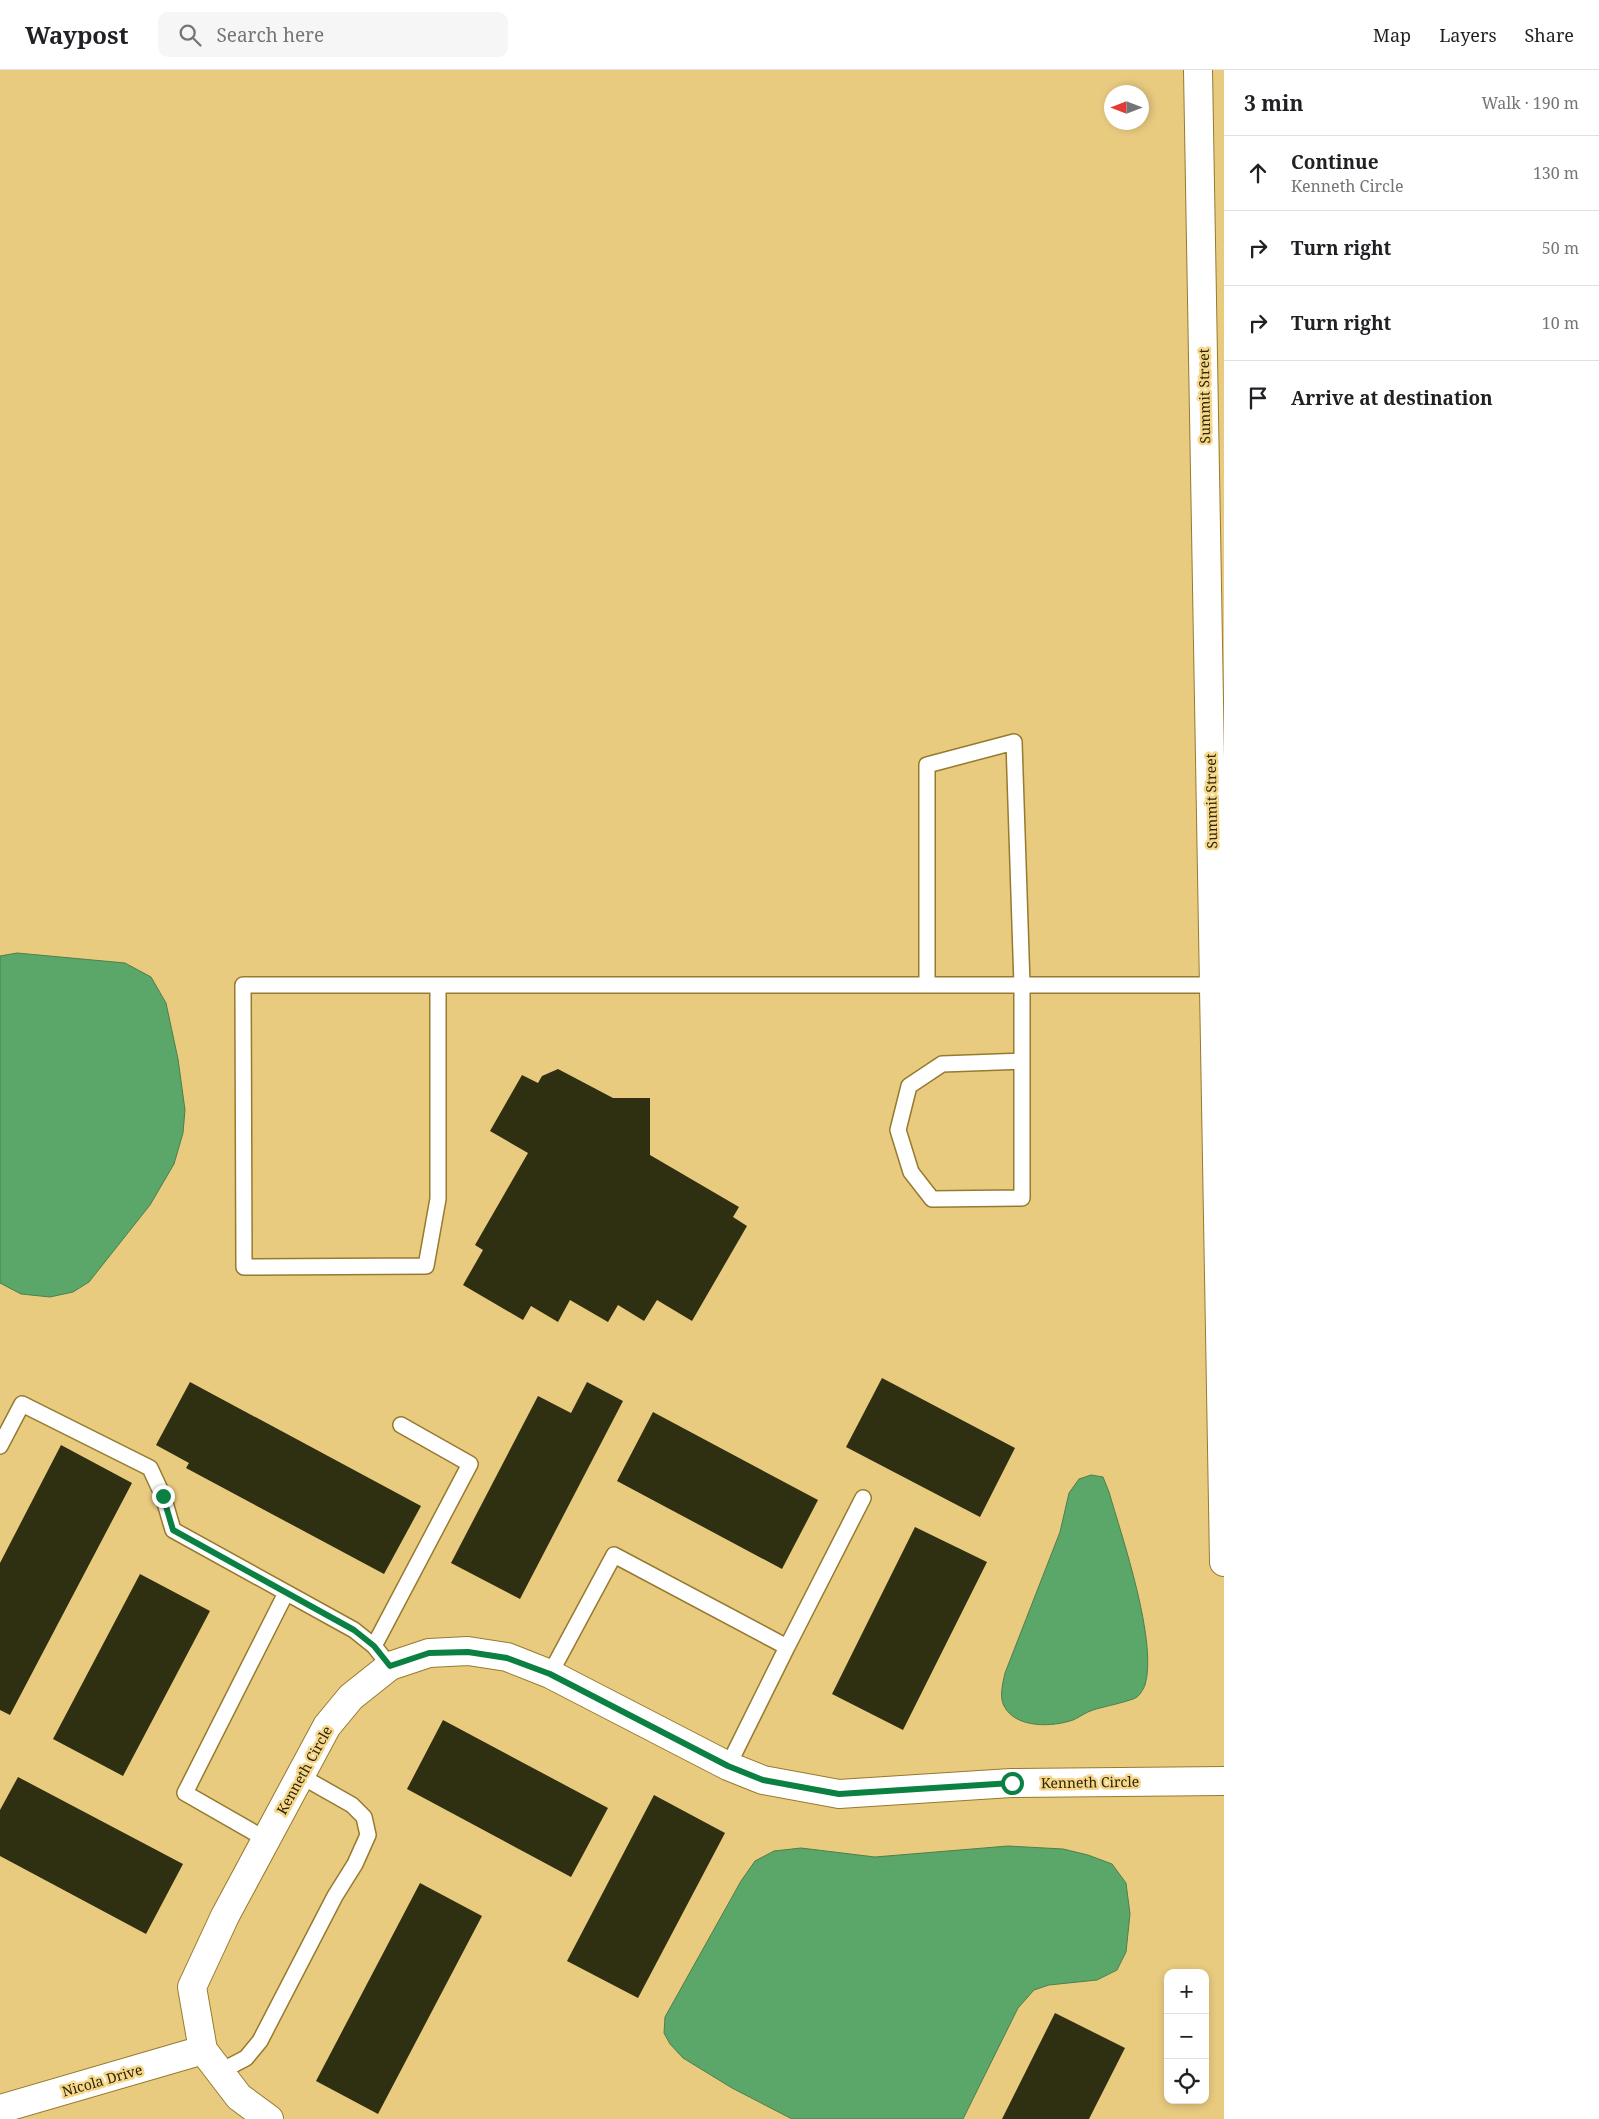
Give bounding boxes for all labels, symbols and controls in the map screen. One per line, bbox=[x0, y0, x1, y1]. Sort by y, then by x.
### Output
search box bbox=[158, 12, 508, 57]
text: Waypost bbox=[25, 18, 128, 51]
icon: search bbox=[176, 21, 204, 49]
text: Search here bbox=[216, 22, 324, 48]
text: Map bbox=[1373, 23, 1411, 47]
text: Layers bbox=[1439, 23, 1497, 47]
text: Share bbox=[1525, 23, 1574, 47]
north arrow bbox=[1104, 85, 1149, 130]
text: 3 min bbox=[1244, 89, 1303, 117]
text: Walk · 190 m bbox=[1482, 92, 1579, 114]
text: Continue bbox=[1291, 149, 1379, 175]
icon: ahead bbox=[1244, 159, 1272, 187]
text: 130 m bbox=[1533, 162, 1579, 184]
text: Kenneth Circle bbox=[1291, 175, 1403, 197]
icon: right bbox=[1244, 234, 1272, 262]
text: Turn right bbox=[1291, 235, 1391, 261]
text: 50 m bbox=[1542, 237, 1579, 259]
icon: right bbox=[1244, 309, 1272, 337]
text: Turn right bbox=[1291, 310, 1391, 336]
text: 10 m bbox=[1542, 312, 1579, 334]
street label: Summit Street bbox=[1194, 348, 1214, 444]
icon: arrive bbox=[1244, 384, 1272, 412]
text: Arrive at destination bbox=[1291, 385, 1493, 411]
street label: Summit Street bbox=[1201, 753, 1221, 849]
route end bbox=[152, 1485, 175, 1508]
street label: Kenneth Circle bbox=[272, 1722, 336, 1818]
route start bbox=[1001, 1772, 1024, 1795]
street label: Kenneth Circle bbox=[1041, 1772, 1139, 1792]
map controls bbox=[1164, 1969, 1209, 2104]
button: + bbox=[1164, 1969, 1209, 2014]
button: − bbox=[1164, 2014, 1209, 2059]
street label: Nicola Drive bbox=[60, 2059, 144, 2101]
button: locate bbox=[1164, 2059, 1209, 2104]

